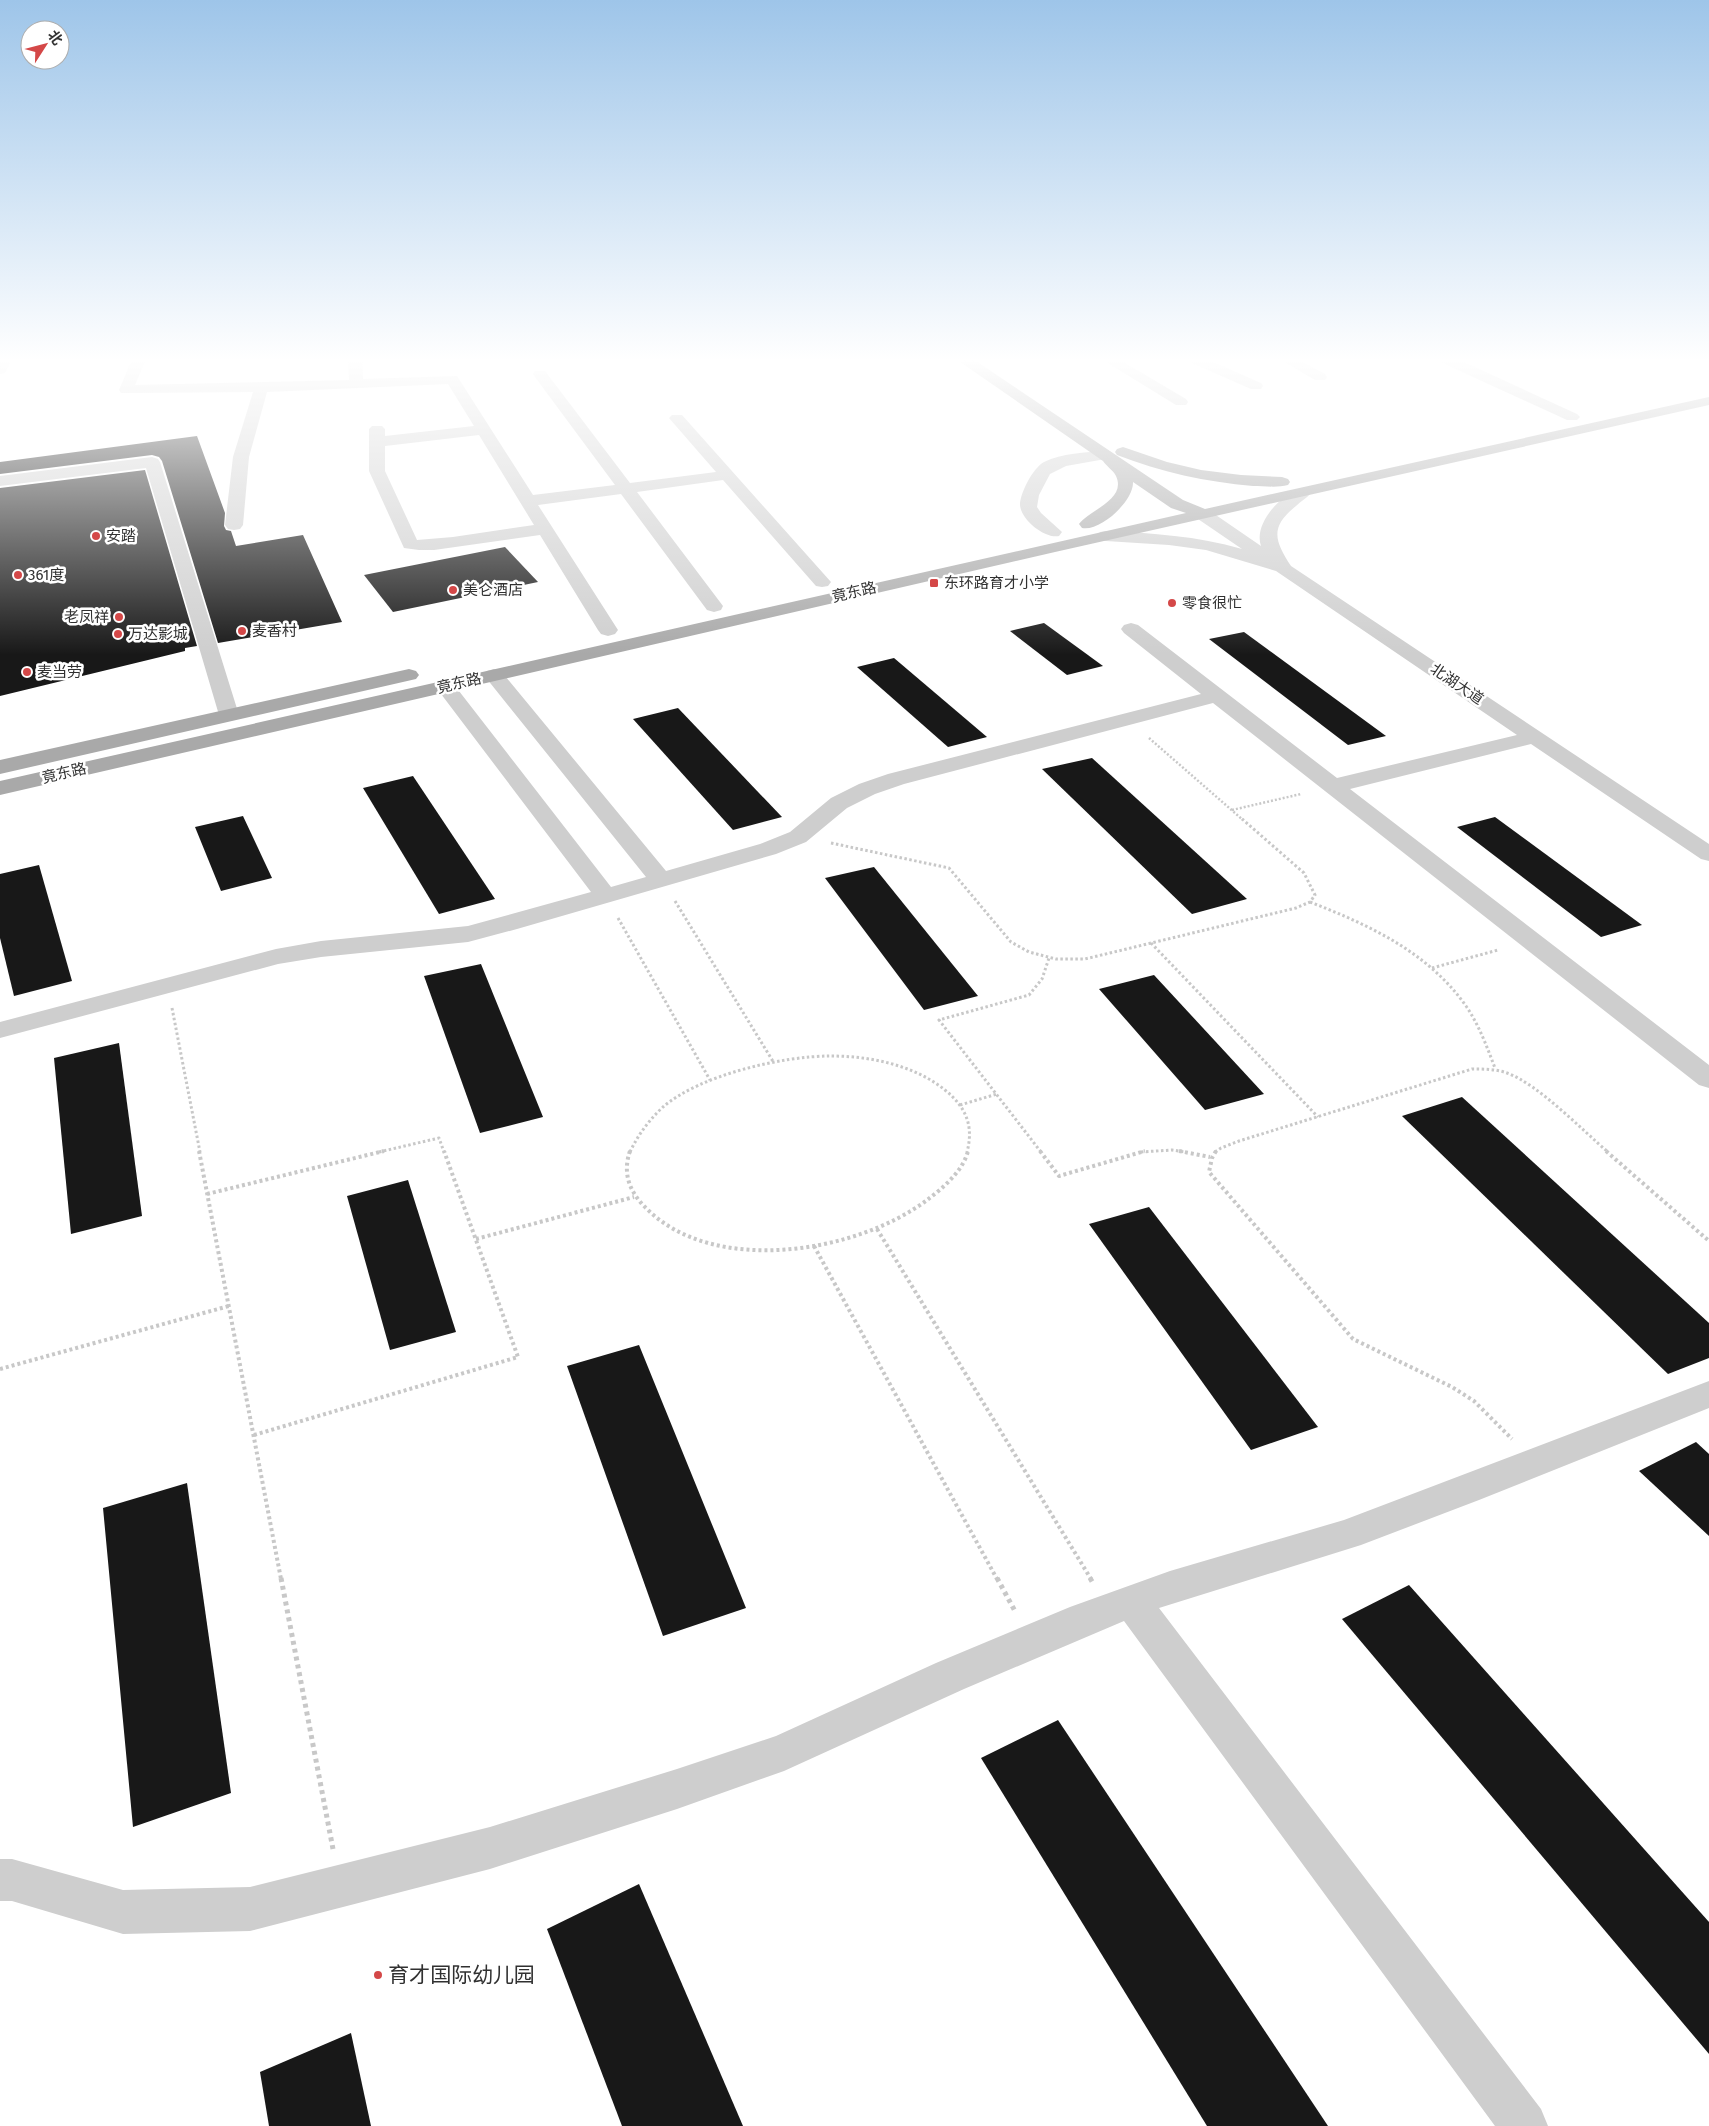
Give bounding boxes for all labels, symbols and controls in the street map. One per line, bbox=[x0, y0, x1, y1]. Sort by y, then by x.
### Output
north arrow bbox=[20, 20, 70, 70]
text: 北 bbox=[44, 27, 66, 48]
place label: 安踏 bbox=[106, 527, 136, 545]
marker: 安踏 bbox=[90, 530, 102, 542]
place label: 361度 bbox=[28, 566, 64, 584]
marker: 361度 bbox=[12, 569, 24, 581]
place label: 东环路育才小学 bbox=[944, 574, 1049, 592]
marker: 东环路育才小学 bbox=[928, 577, 940, 589]
street label: 竟东路 bbox=[830, 578, 878, 606]
place label: 美仑酒店 bbox=[463, 581, 523, 599]
marker: 美仑酒店 bbox=[447, 584, 459, 596]
place label: 零食很忙 bbox=[1182, 594, 1242, 612]
marker: 零食很忙 bbox=[1166, 597, 1178, 609]
place label: 老凤祥 bbox=[64, 608, 109, 626]
marker: 老凤祥 bbox=[113, 611, 125, 623]
place label: 麦香村 bbox=[252, 622, 297, 640]
place label: 万达影城 bbox=[128, 625, 188, 643]
marker: 麦香村 bbox=[236, 625, 248, 637]
marker: 万达影城 bbox=[112, 628, 124, 640]
street label: 北湖大道 bbox=[1427, 660, 1487, 708]
place label: 麦当劳 bbox=[37, 663, 82, 681]
marker: 麦当劳 bbox=[21, 666, 33, 678]
street label: 竟东路 bbox=[435, 669, 483, 697]
street label: 竟东路 bbox=[40, 759, 88, 787]
place label: 育才国际幼儿园 bbox=[388, 1962, 535, 1988]
marker: 育才国际幼儿园 bbox=[372, 1969, 384, 1981]

